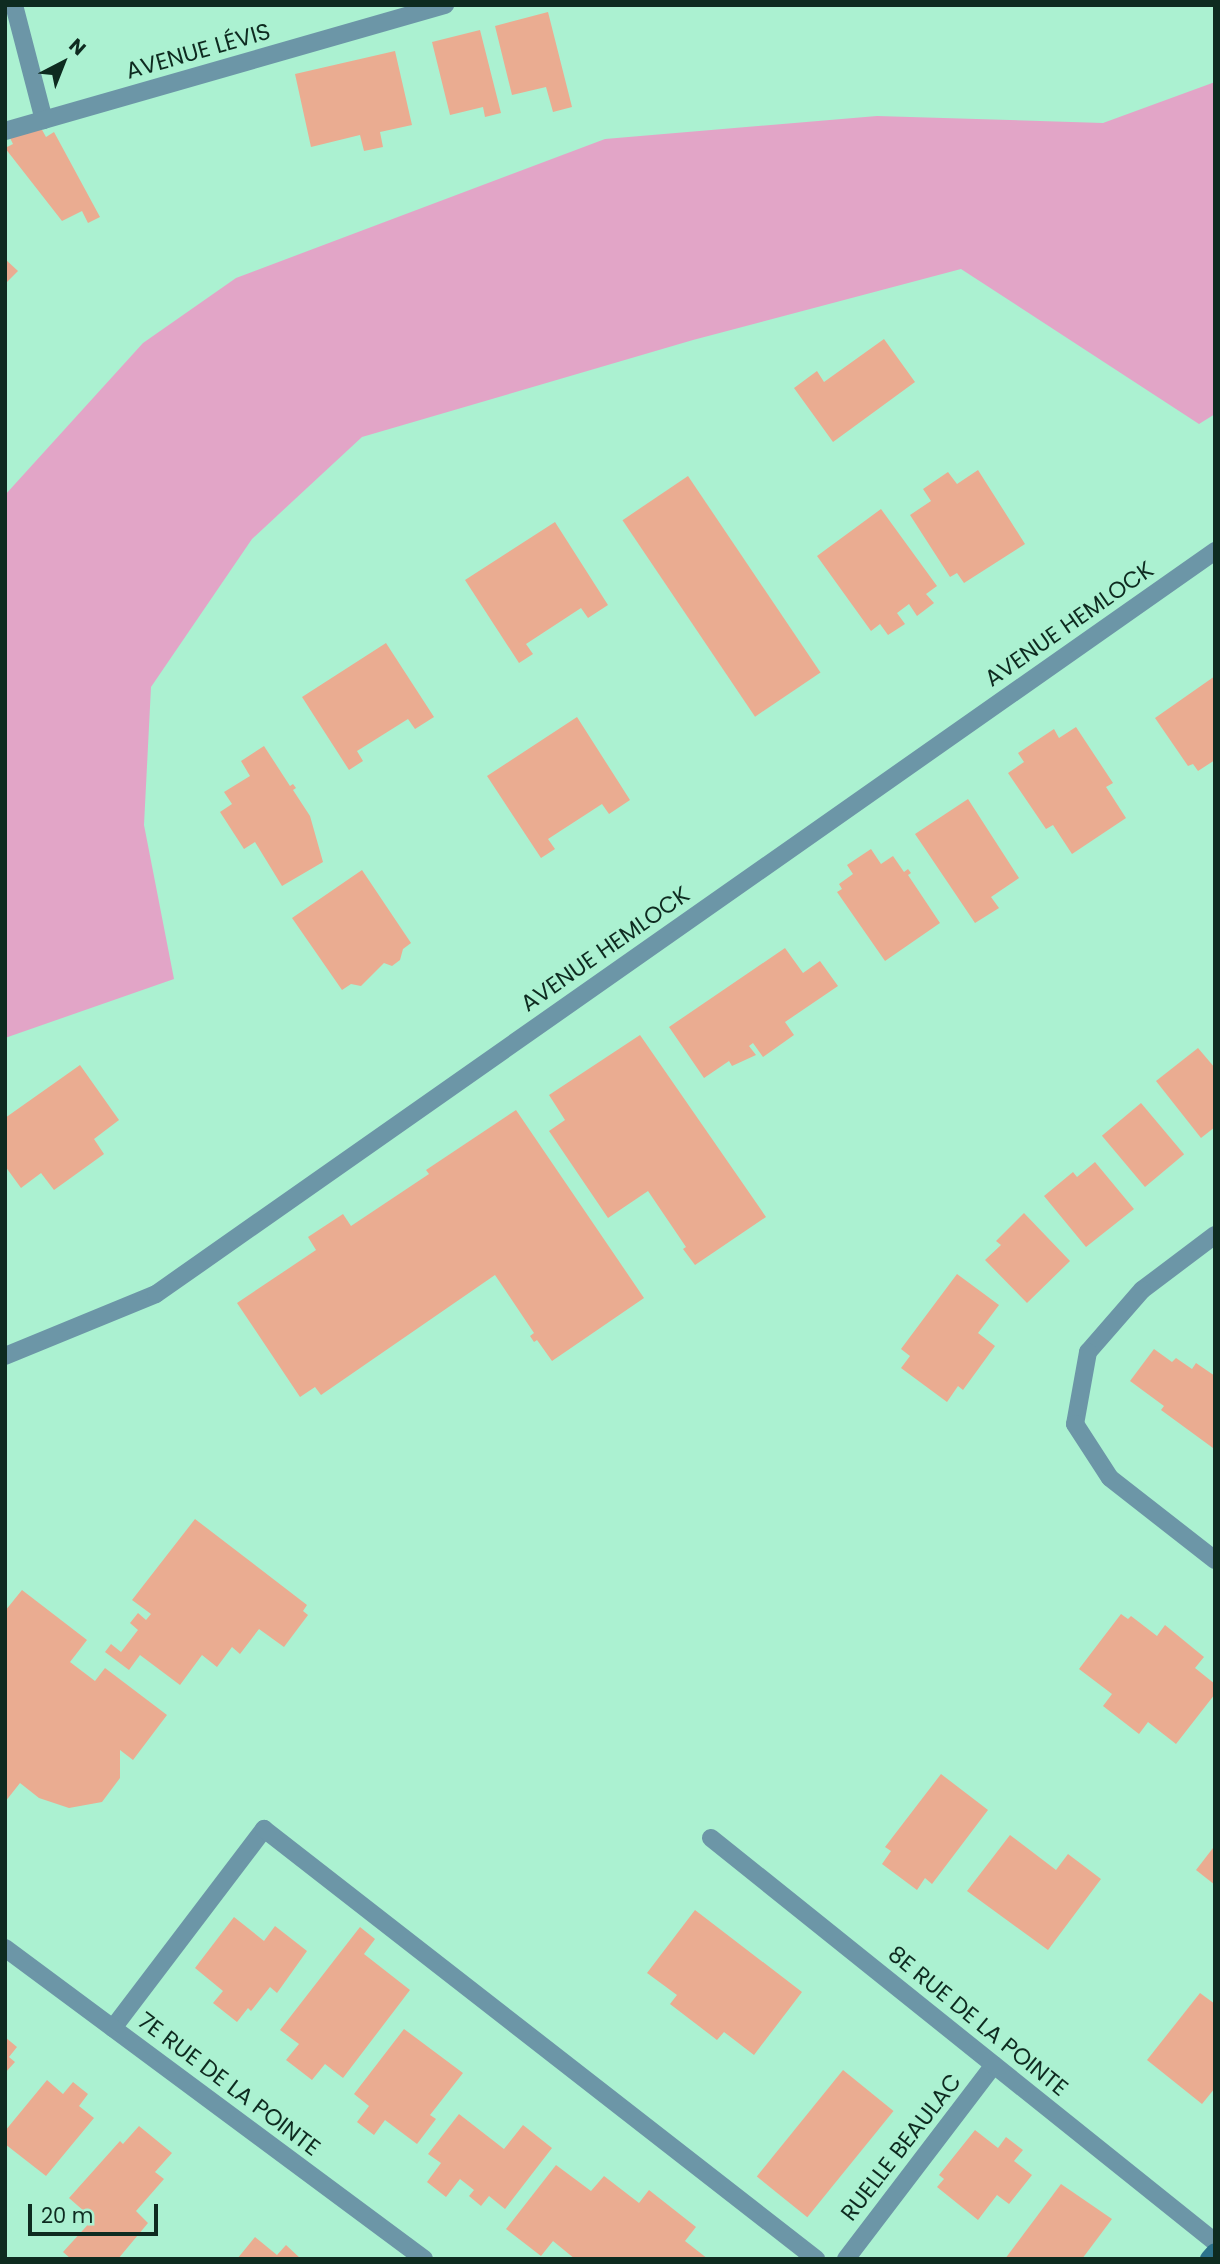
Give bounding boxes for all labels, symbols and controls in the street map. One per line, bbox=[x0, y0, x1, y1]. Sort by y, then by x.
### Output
street label: AVENUE LÉVIS bbox=[123, 17, 273, 85]
north arrow bbox=[28, 28, 98, 98]
text: N bbox=[63, 32, 92, 62]
street label: AVENUE HEMLOCK bbox=[979, 555, 1159, 693]
street label: AVENUE HEMLOCK bbox=[515, 880, 695, 1018]
street label: 8E RUE DE LA POINTE bbox=[883, 1940, 1073, 2102]
street label: 7E RUE DE LA POINTE bbox=[132, 2006, 326, 2162]
street label: RUELLE BEAULAC bbox=[835, 2068, 967, 2226]
scale bar bbox=[32, 2190, 161, 2234]
text: 20 m bbox=[41, 2201, 94, 2230]

